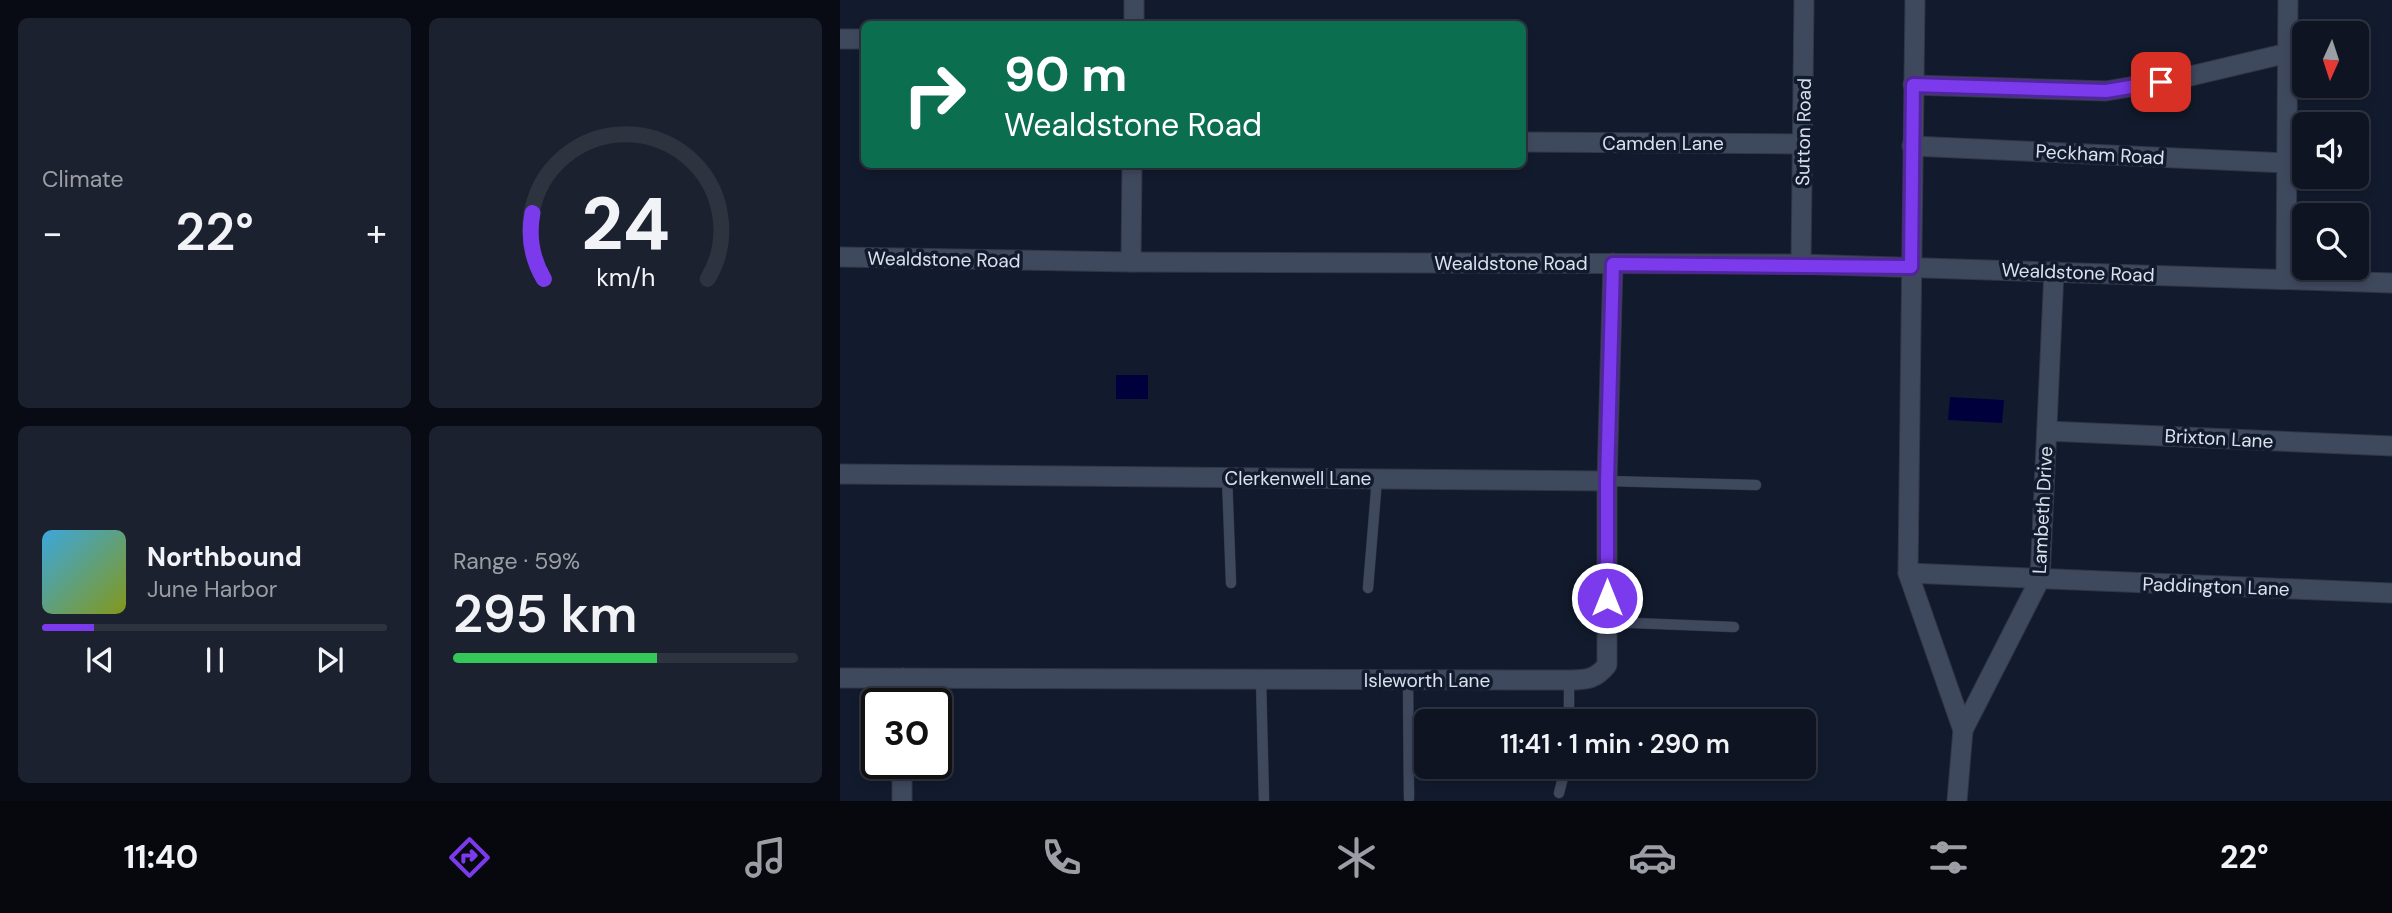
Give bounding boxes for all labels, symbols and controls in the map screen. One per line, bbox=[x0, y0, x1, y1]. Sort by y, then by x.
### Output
north arrow bbox=[2292, 21, 2370, 98]
map controls bbox=[2292, 21, 2369, 280]
text: 90 m bbox=[1004, 42, 1127, 106]
icon: right bbox=[889, 49, 980, 140]
pin bbox=[2131, 52, 2191, 112]
icon: arrive bbox=[2142, 63, 2180, 101]
street label: Sutton Road bbox=[1790, 78, 1817, 186]
text: Wealdstone Road bbox=[1004, 104, 1262, 146]
button: sound bbox=[2292, 112, 2369, 189]
street label: Camden Lane bbox=[1602, 131, 1724, 156]
street label: Peckham Road bbox=[2035, 139, 2165, 170]
text: Climate bbox=[42, 164, 124, 194]
text: 24 bbox=[581, 177, 670, 272]
text: 22° bbox=[175, 198, 254, 266]
button: search bbox=[2292, 203, 2369, 280]
text: − bbox=[42, 208, 63, 258]
text: + bbox=[366, 208, 387, 258]
street label: Wealdstone Road bbox=[867, 246, 1021, 273]
street label: Wealdstone Road bbox=[1434, 251, 1588, 276]
street label: Wealdstone Road bbox=[2001, 257, 2155, 288]
text: km/h bbox=[596, 261, 655, 294]
street label: Brixton Lane bbox=[2164, 423, 2274, 454]
street label: Lambeth Drive bbox=[2027, 445, 2058, 575]
street label: Clerkenwell Lane bbox=[1225, 466, 1371, 491]
text: Northbound bbox=[147, 540, 302, 574]
text: Range · 59% bbox=[453, 546, 580, 576]
position arrow bbox=[1570, 561, 1644, 635]
street label: Paddington Lane bbox=[2142, 571, 2290, 602]
text: June Harbor bbox=[147, 574, 277, 604]
text: 295 km bbox=[453, 580, 638, 648]
icon: previous bbox=[81, 641, 119, 679]
icon: pause bbox=[196, 641, 234, 679]
icon: next bbox=[311, 641, 349, 679]
street label: Isleworth Lane bbox=[1364, 668, 1490, 693]
speed limit sign: 30 bbox=[861, 688, 952, 779]
text: 11:41 · 1 min · 290 m bbox=[1500, 727, 1730, 761]
icon: directions bbox=[445, 833, 494, 882]
icon: music bbox=[741, 833, 790, 882]
icon: phone bbox=[1037, 833, 1086, 882]
icon: climate bbox=[1332, 833, 1381, 882]
icon: car bbox=[1628, 833, 1677, 882]
icon: filters bbox=[1924, 833, 1973, 882]
text: 11:40 bbox=[123, 836, 198, 878]
text: 22° bbox=[2220, 836, 2269, 878]

